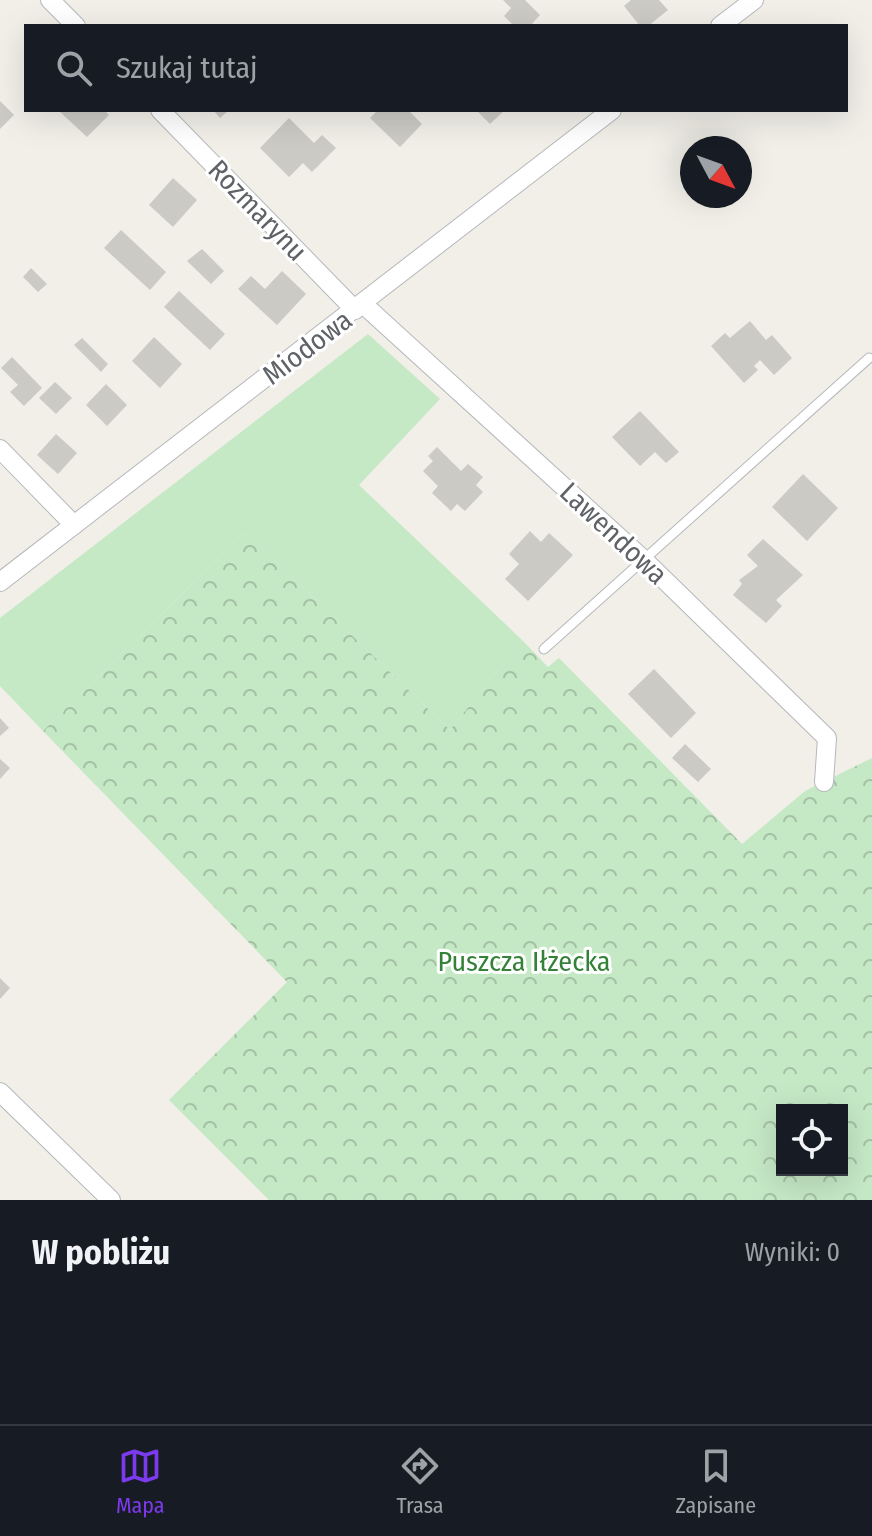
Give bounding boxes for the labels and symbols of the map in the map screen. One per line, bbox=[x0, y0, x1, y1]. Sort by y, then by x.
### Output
north arrow bbox=[680, 136, 752, 208]
street label: Rozmarynu bbox=[202, 153, 314, 268]
street label: Miodowa bbox=[256, 303, 358, 392]
street label: Lawendowa bbox=[553, 476, 674, 591]
park label: Puszcza Iłżecka bbox=[438, 945, 611, 978]

